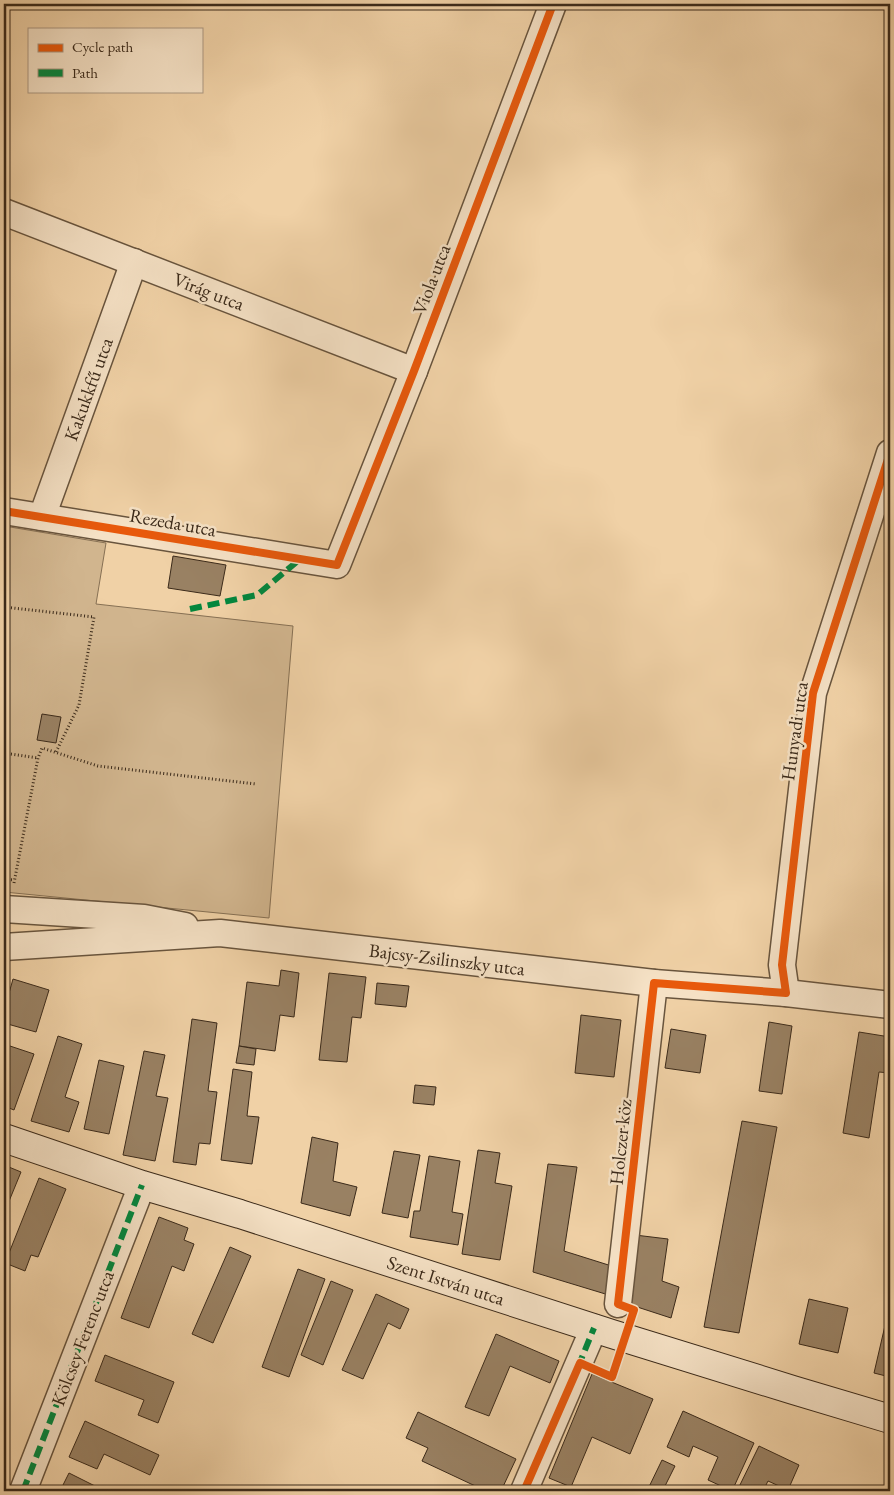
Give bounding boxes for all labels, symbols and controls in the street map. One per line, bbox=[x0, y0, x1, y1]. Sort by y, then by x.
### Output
legend bbox=[28, 28, 202, 92]
text: Cycle path bbox=[72, 37, 134, 56]
text: Path bbox=[72, 63, 98, 82]
street label: Viola utca bbox=[407, 240, 456, 318]
street label: Virág utca bbox=[170, 267, 248, 317]
street label: Kakukkfű utca bbox=[58, 334, 119, 444]
street label: Rezeda utca bbox=[128, 503, 219, 542]
street label: Hunyadi utca bbox=[775, 680, 814, 782]
street label: Bajcsy-Zsilinszky utca bbox=[368, 938, 527, 982]
street label: Holczer köz bbox=[604, 1097, 638, 1186]
street label: Szent István utca bbox=[384, 1250, 508, 1311]
street label: Kölcsey Ferenc utca bbox=[45, 1267, 120, 1409]

